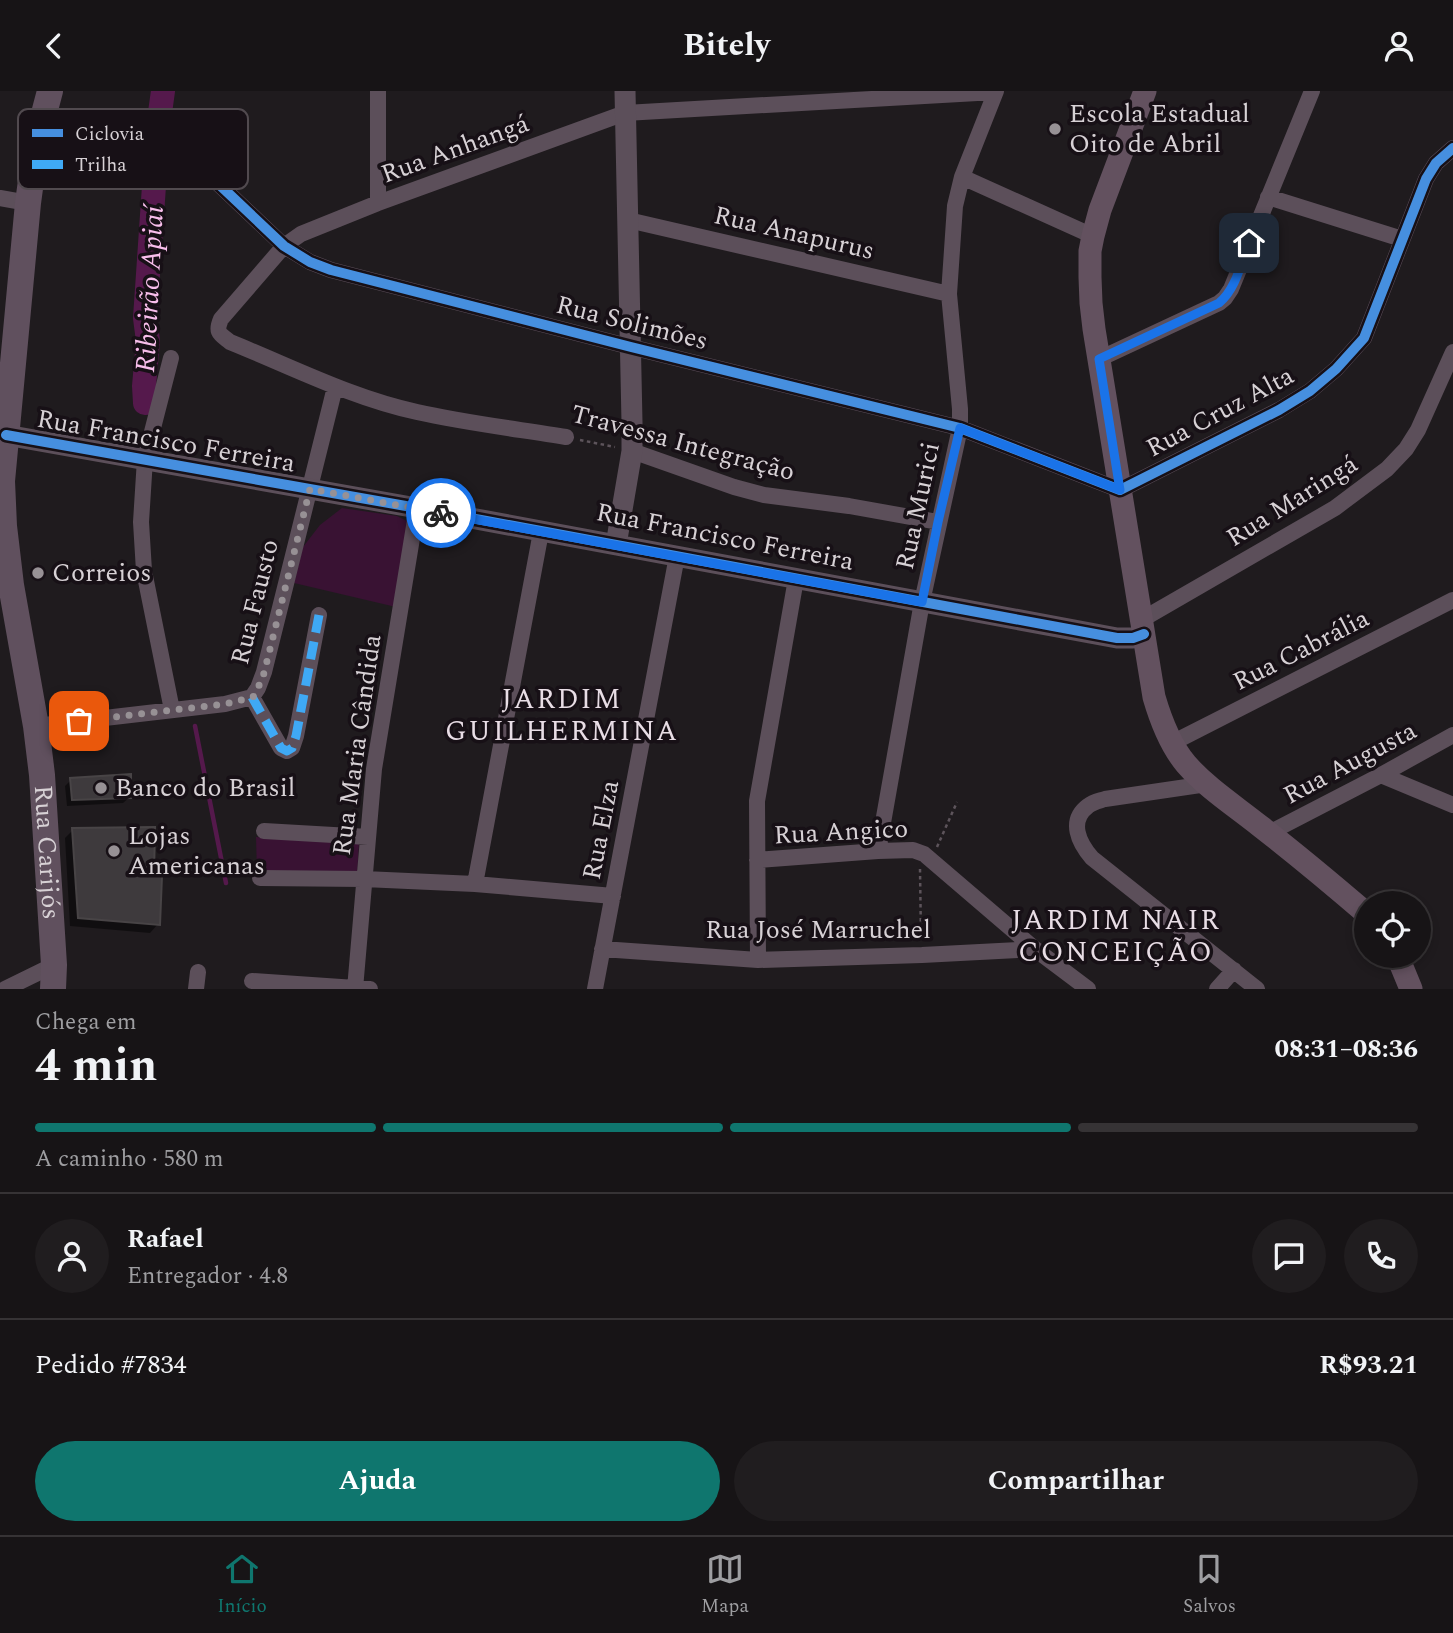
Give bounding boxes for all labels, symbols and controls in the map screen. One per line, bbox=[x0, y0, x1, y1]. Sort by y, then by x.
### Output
text: Bitely bbox=[683, 21, 770, 70]
icon: back bbox=[35, 27, 73, 65]
icon: person bbox=[1380, 27, 1418, 65]
place label: Escola Estadual Oito de Abril bbox=[1069, 94, 1250, 164]
street label: Rua Anhangá bbox=[375, 104, 535, 194]
legend bbox=[18, 109, 248, 189]
text: Ciclovia bbox=[75, 120, 145, 149]
marker: Escola Estadual Oito de Abril bbox=[1047, 121, 1063, 137]
text: Trilha bbox=[75, 151, 127, 180]
street label: Rua Anapurus bbox=[710, 195, 878, 271]
water label: Ribeirão Apiaí bbox=[124, 201, 176, 374]
pin bbox=[1219, 213, 1279, 273]
icon: home bbox=[1230, 224, 1268, 262]
street label: Rua Solimões bbox=[552, 285, 712, 361]
street label: Rua Cruz Alta bbox=[1139, 356, 1301, 468]
street label: Travessa Integração bbox=[567, 394, 799, 492]
street label: Rua Francisco Ferreira bbox=[34, 399, 299, 483]
street label: Rua Murici bbox=[885, 438, 951, 574]
street label: Rua Maringá bbox=[1218, 444, 1366, 557]
courier bbox=[406, 478, 476, 548]
street label: Rua Francisco Ferreira bbox=[593, 492, 858, 582]
icon: bike bbox=[422, 494, 460, 532]
street label: Rua Fausto bbox=[220, 535, 290, 669]
place label: Correios bbox=[52, 553, 152, 593]
marker: Correios bbox=[30, 565, 46, 581]
street label: Rua Cabrália bbox=[1226, 598, 1377, 702]
street label: Rua Maria Cândida bbox=[322, 632, 392, 858]
district label: JARDIM GUILHERMINA bbox=[445, 678, 679, 753]
pin bbox=[49, 691, 109, 751]
icon: bag bbox=[60, 702, 98, 740]
street label: Rua Augusta bbox=[1276, 711, 1424, 815]
place label: Banco do Brasil bbox=[115, 768, 295, 808]
street label: Rua Elza bbox=[572, 776, 630, 883]
marker: Banco do Brasil bbox=[93, 780, 109, 796]
street label: Rua Carijós bbox=[23, 784, 71, 921]
street label: Rua Angico bbox=[773, 809, 909, 855]
place label: Lojas Americanas bbox=[128, 816, 265, 886]
marker: Lojas Americanas bbox=[106, 843, 122, 859]
map controls bbox=[1354, 891, 1431, 968]
button: locate bbox=[1354, 891, 1431, 968]
district label: JARDIM NAIR CONCEIÇÃO bbox=[1011, 899, 1221, 974]
street label: Rua José Marruchel bbox=[705, 910, 931, 950]
text: Chega em bbox=[35, 1005, 136, 1040]
text: 08:31–08:36 bbox=[1274, 1029, 1418, 1069]
text: 4 min bbox=[35, 1031, 157, 1101]
text: A caminho · 580 m bbox=[35, 1142, 224, 1177]
button: person bbox=[35, 1219, 109, 1293]
text: Rafael bbox=[127, 1219, 204, 1259]
button: chat bbox=[1252, 1219, 1326, 1293]
button: phone bbox=[1344, 1219, 1418, 1293]
text: Entregador · 4.8 bbox=[127, 1259, 288, 1294]
text: Pedido #7834 bbox=[35, 1345, 186, 1385]
text: R$93.21 bbox=[1319, 1345, 1418, 1385]
button: Ajuda bbox=[35, 1441, 720, 1521]
button: Compartilhar bbox=[734, 1441, 1418, 1521]
tab: Início bbox=[217, 1550, 267, 1621]
tab: Mapa bbox=[701, 1550, 749, 1621]
tab: Salvos bbox=[1183, 1550, 1236, 1621]

